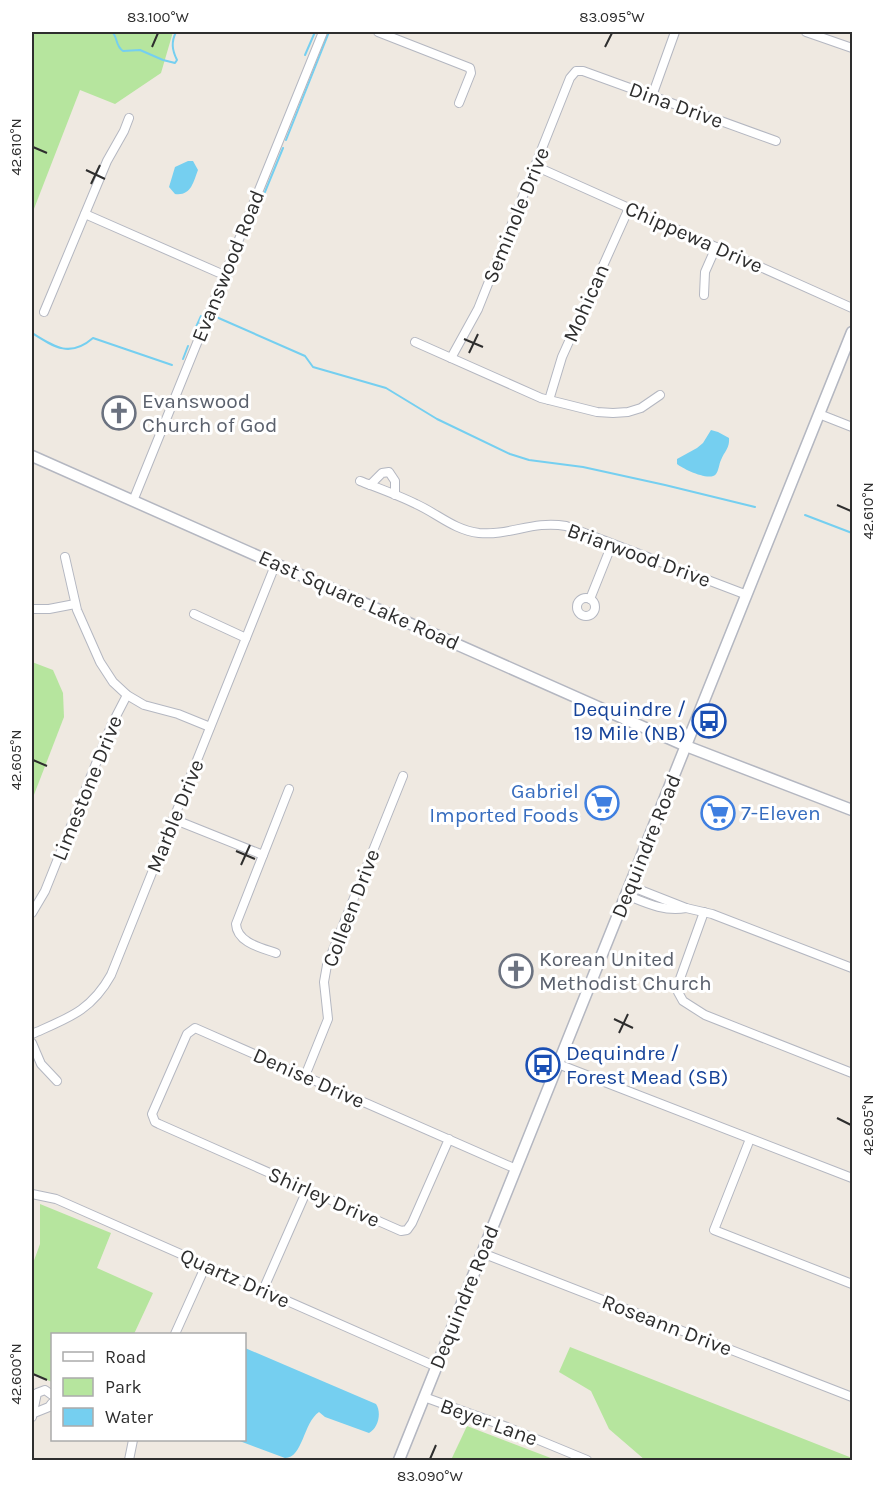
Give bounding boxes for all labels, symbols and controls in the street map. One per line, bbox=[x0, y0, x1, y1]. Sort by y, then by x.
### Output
text: 83.100°W bbox=[127, 8, 190, 26]
text: 83.095°W bbox=[579, 8, 645, 26]
street label: Dina Drive bbox=[626, 77, 726, 133]
text: 42.610°N bbox=[7, 118, 25, 176]
street label: Seminole Drive bbox=[478, 144, 554, 286]
street label: Evanswood Road bbox=[187, 187, 269, 345]
street label: Chippewa Drive bbox=[622, 196, 766, 278]
street label: Mohican bbox=[558, 260, 614, 346]
place label: Evanswood Church of God bbox=[142, 389, 277, 437]
church icon: Evanswood Church of God bbox=[101, 395, 137, 431]
text: 42.610°N bbox=[859, 482, 877, 540]
street label: Briarwood Drive bbox=[564, 518, 714, 592]
street label: East Square Lake Road bbox=[255, 545, 463, 655]
place label: Dequindre / 19 Mile (NB) bbox=[573, 697, 686, 745]
bus stop icon: Dequindre / 19 Mile (NB) bbox=[691, 703, 727, 739]
street label: Limestone Drive bbox=[47, 712, 127, 864]
text: 42.605°N bbox=[7, 729, 25, 791]
street label: Marble Drive bbox=[141, 756, 209, 876]
street label: Dequindre Road bbox=[606, 771, 686, 921]
place label: Gabriel Imported Foods bbox=[429, 779, 579, 827]
supermarket icon: Gabriel Imported Foods bbox=[584, 785, 620, 821]
supermarket icon: 7-Eleven bbox=[700, 795, 736, 831]
place label: 7-Eleven bbox=[741, 801, 821, 825]
street label: Colleen Drive bbox=[318, 846, 384, 970]
place label: Korean United Methodist Church bbox=[539, 947, 712, 995]
church icon: Korean United Methodist Church bbox=[498, 953, 534, 989]
place label: Dequindre / Forest Mead (SB) bbox=[566, 1041, 728, 1089]
street label: Denise Drive bbox=[250, 1043, 368, 1113]
bus stop icon: Dequindre / Forest Mead (SB) bbox=[525, 1047, 561, 1083]
text: 42.605°N bbox=[859, 1094, 877, 1156]
street label: Shirley Drive bbox=[264, 1162, 384, 1232]
street label: Dequindre Road bbox=[424, 1222, 504, 1372]
street label: Quartz Drive bbox=[176, 1243, 294, 1313]
street label: Roseann Drive bbox=[599, 1289, 735, 1361]
legend bbox=[51, 1333, 246, 1441]
text: 42.600°N bbox=[7, 1343, 25, 1405]
text: Road bbox=[105, 1346, 146, 1368]
text: Park bbox=[105, 1376, 142, 1398]
street label: Beyer Lane bbox=[437, 1393, 541, 1451]
text: Water bbox=[105, 1406, 153, 1428]
text: 83.090°W bbox=[397, 1467, 463, 1485]

